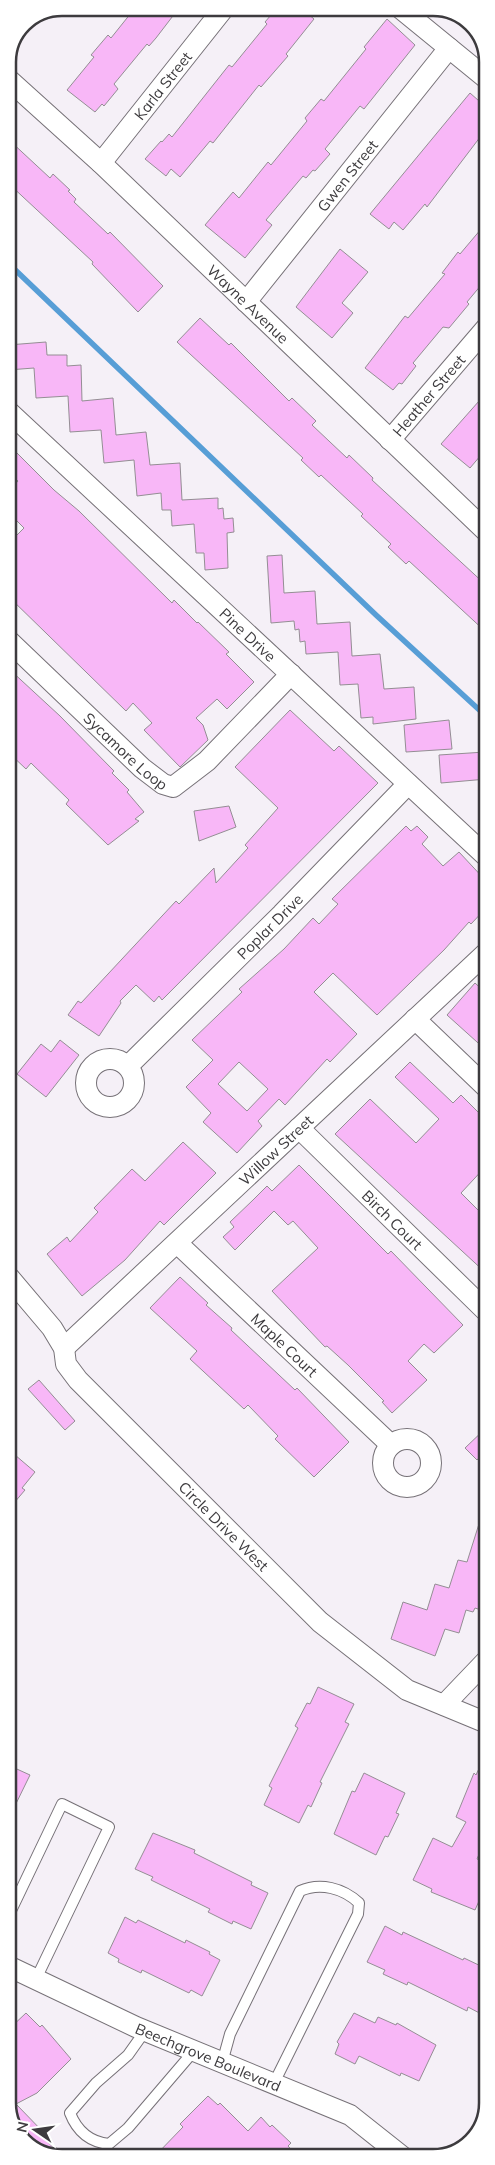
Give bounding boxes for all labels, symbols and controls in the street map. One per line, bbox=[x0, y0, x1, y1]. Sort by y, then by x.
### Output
street label: Karla Street bbox=[130, 47, 195, 123]
street label: Gwen Street bbox=[313, 136, 382, 215]
street label: Wayne Avenue bbox=[203, 260, 293, 347]
street label: Heather Street bbox=[388, 350, 469, 440]
street label: Pine Drive bbox=[216, 604, 280, 665]
street label: Sycamore Loop bbox=[80, 708, 172, 794]
street label: Poplar Drive bbox=[233, 889, 306, 963]
street label: Willow Street bbox=[235, 1111, 317, 1189]
street label: Birch Court bbox=[358, 1186, 427, 1253]
street label: Maple Court bbox=[247, 1309, 322, 1381]
street label: Circle Drive West bbox=[175, 1477, 273, 1575]
street label: Beechgrove Boulevard bbox=[133, 2018, 284, 2095]
north arrow bbox=[10, 2105, 60, 2155]
text: N bbox=[12, 2120, 32, 2134]

